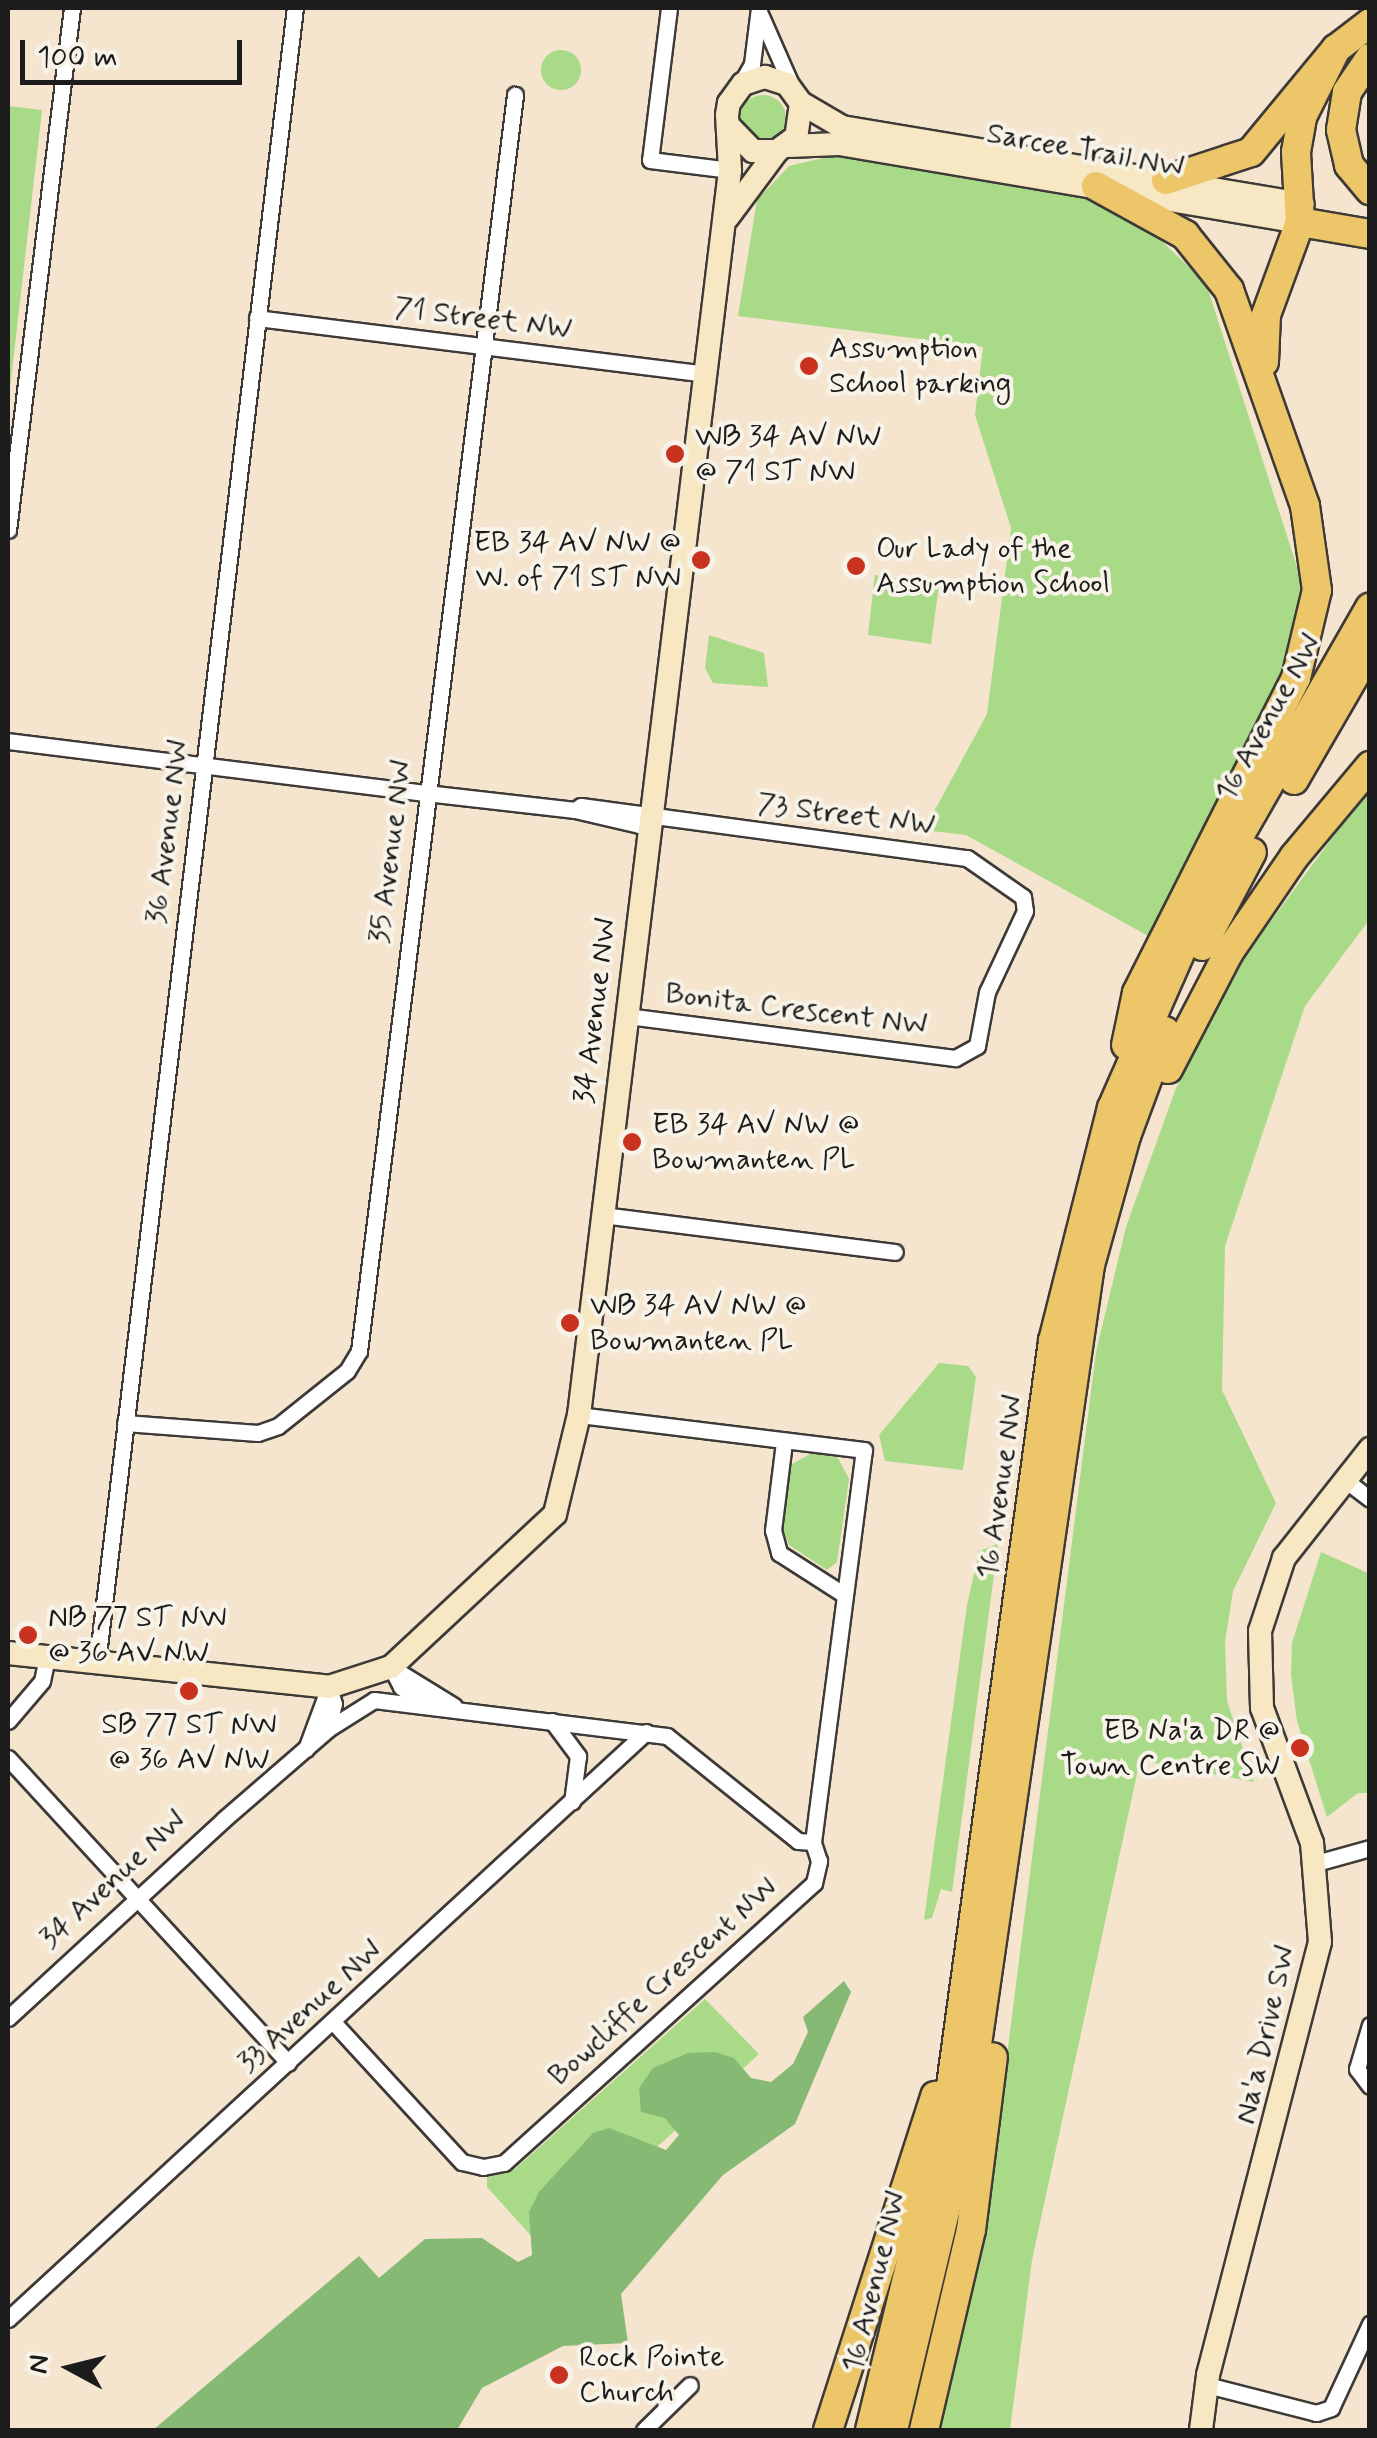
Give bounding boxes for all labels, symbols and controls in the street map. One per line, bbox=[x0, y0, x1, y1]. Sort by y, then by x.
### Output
scale bar bbox=[25, 20, 248, 82]
text: 100 m bbox=[37, 38, 118, 77]
street label: Sarcee Trail NW bbox=[984, 116, 1186, 186]
street label: 71 Street NW bbox=[392, 290, 574, 348]
place label: Assumption School parking bbox=[829, 331, 1006, 402]
marker: Assumption School parking bbox=[798, 355, 820, 377]
place label: WB 34 AV NW @ 71 ST NW bbox=[695, 419, 881, 490]
marker: WB 34 AV NW @ 71 ST NW bbox=[664, 443, 686, 465]
place label: EB 34 AV NW @ W. of 71 ST NW bbox=[474, 525, 681, 596]
place label: Our Lady of the Assumption School bbox=[876, 531, 1111, 602]
marker: EB 34 AV NW @ W. of 71 ST NW bbox=[690, 549, 712, 571]
marker: Our Lady of the Assumption School bbox=[845, 555, 867, 577]
street label: 16 Avenue NW bbox=[1208, 628, 1330, 808]
street label: 36 Avenue NW bbox=[139, 738, 197, 926]
street label: 35 Avenue NW bbox=[362, 758, 420, 946]
street label: 73 Street NW bbox=[756, 786, 936, 844]
street label: 34 Avenue NW bbox=[567, 916, 625, 1106]
street label: Bonita Crescent NW bbox=[663, 976, 929, 1044]
place label: EB 34 AV NW @ Bowmanten PL bbox=[652, 1107, 859, 1178]
marker: EB 34 AV NW @ Bowmanten PL bbox=[621, 1131, 643, 1153]
place label: WB 34 AV NW @ Bowmanten PL bbox=[590, 1288, 806, 1358]
marker: WB 34 AV NW @ Bowmanten PL bbox=[559, 1312, 581, 1334]
street label: 16 Avenue NW bbox=[970, 1393, 1032, 1581]
place label: NB 77 ST NW @ 36 AV NW bbox=[48, 1600, 225, 1670]
marker: NB 77 ST NW @ 36 AV NW bbox=[17, 1624, 39, 1646]
marker: SB 77 ST NW @ 36 AV NW bbox=[178, 1680, 200, 1702]
place label: SB 77 ST NW @ 36 AV NW bbox=[102, 1707, 276, 1778]
place label: EB Na'a DR @ Town Centre SW bbox=[1059, 1713, 1280, 1784]
marker: EB Na'a DR @ Town Centre SW bbox=[1289, 1737, 1311, 1759]
street label: 34 Avenue NW bbox=[32, 1803, 194, 1957]
street label: Bowcliffe Crescent NW bbox=[541, 1869, 785, 2095]
street label: 33 Avenue NW bbox=[231, 1933, 389, 2081]
street label: Na'a Drive SW bbox=[1228, 1943, 1304, 2127]
street label: 16 Avenue NW bbox=[835, 2188, 915, 2376]
north arrow bbox=[20, 2318, 120, 2418]
place label: Rock Pointe Church bbox=[579, 2340, 724, 2410]
text: N bbox=[20, 2353, 59, 2376]
marker: Rock Pointe Church bbox=[548, 2364, 570, 2386]

